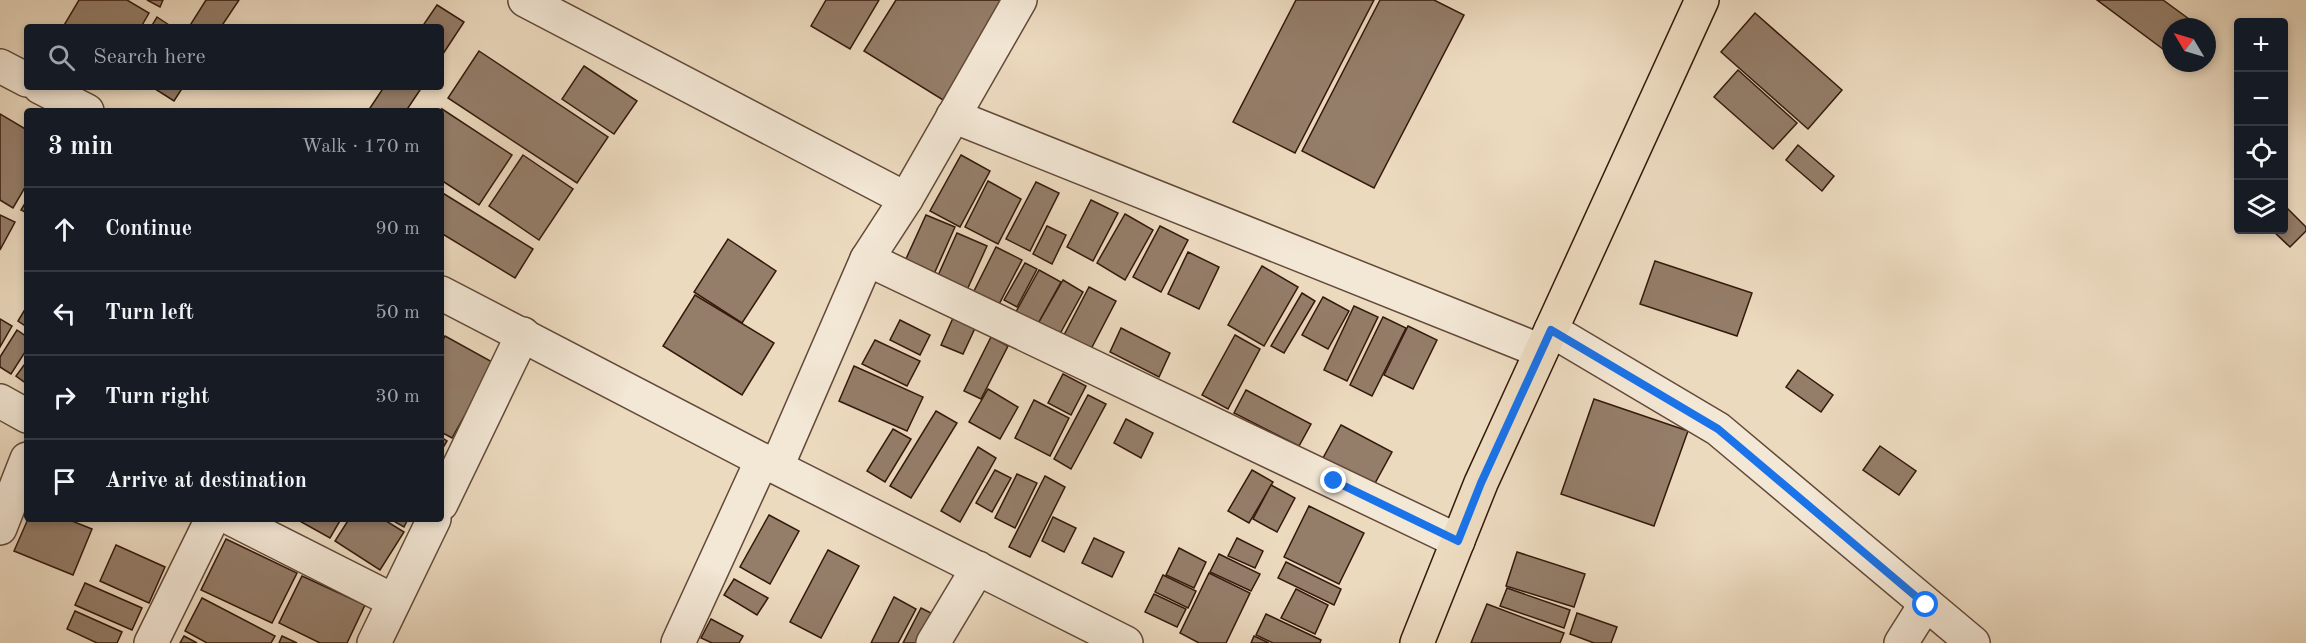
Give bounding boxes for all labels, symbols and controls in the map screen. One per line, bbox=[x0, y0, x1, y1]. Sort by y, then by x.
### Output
north arrow bbox=[2162, 18, 2216, 72]
map controls bbox=[2234, 18, 2288, 234]
button: + bbox=[2234, 18, 2288, 72]
search box bbox=[24, 24, 444, 90]
icon: search bbox=[45, 41, 78, 74]
text: Search here bbox=[93, 46, 206, 68]
button: − bbox=[2234, 72, 2288, 126]
button: locate bbox=[2234, 126, 2288, 180]
text: 3 min bbox=[48, 134, 113, 160]
text: Walk · 170 m bbox=[301, 137, 420, 157]
button: layers bbox=[2234, 180, 2288, 234]
icon: ahead bbox=[48, 213, 81, 246]
text: Continue bbox=[105, 218, 192, 240]
text: 90 m bbox=[375, 219, 420, 239]
icon: left bbox=[48, 297, 81, 330]
text: Turn left bbox=[105, 302, 194, 324]
text: 50 m bbox=[375, 303, 420, 323]
icon: right bbox=[48, 381, 81, 414]
text: Turn right bbox=[105, 386, 209, 408]
text: 30 m bbox=[375, 387, 420, 407]
icon: arrive bbox=[48, 465, 81, 498]
route end bbox=[1320, 467, 1346, 493]
text: Arrive at destination bbox=[105, 470, 307, 492]
route start bbox=[1912, 591, 1938, 617]

